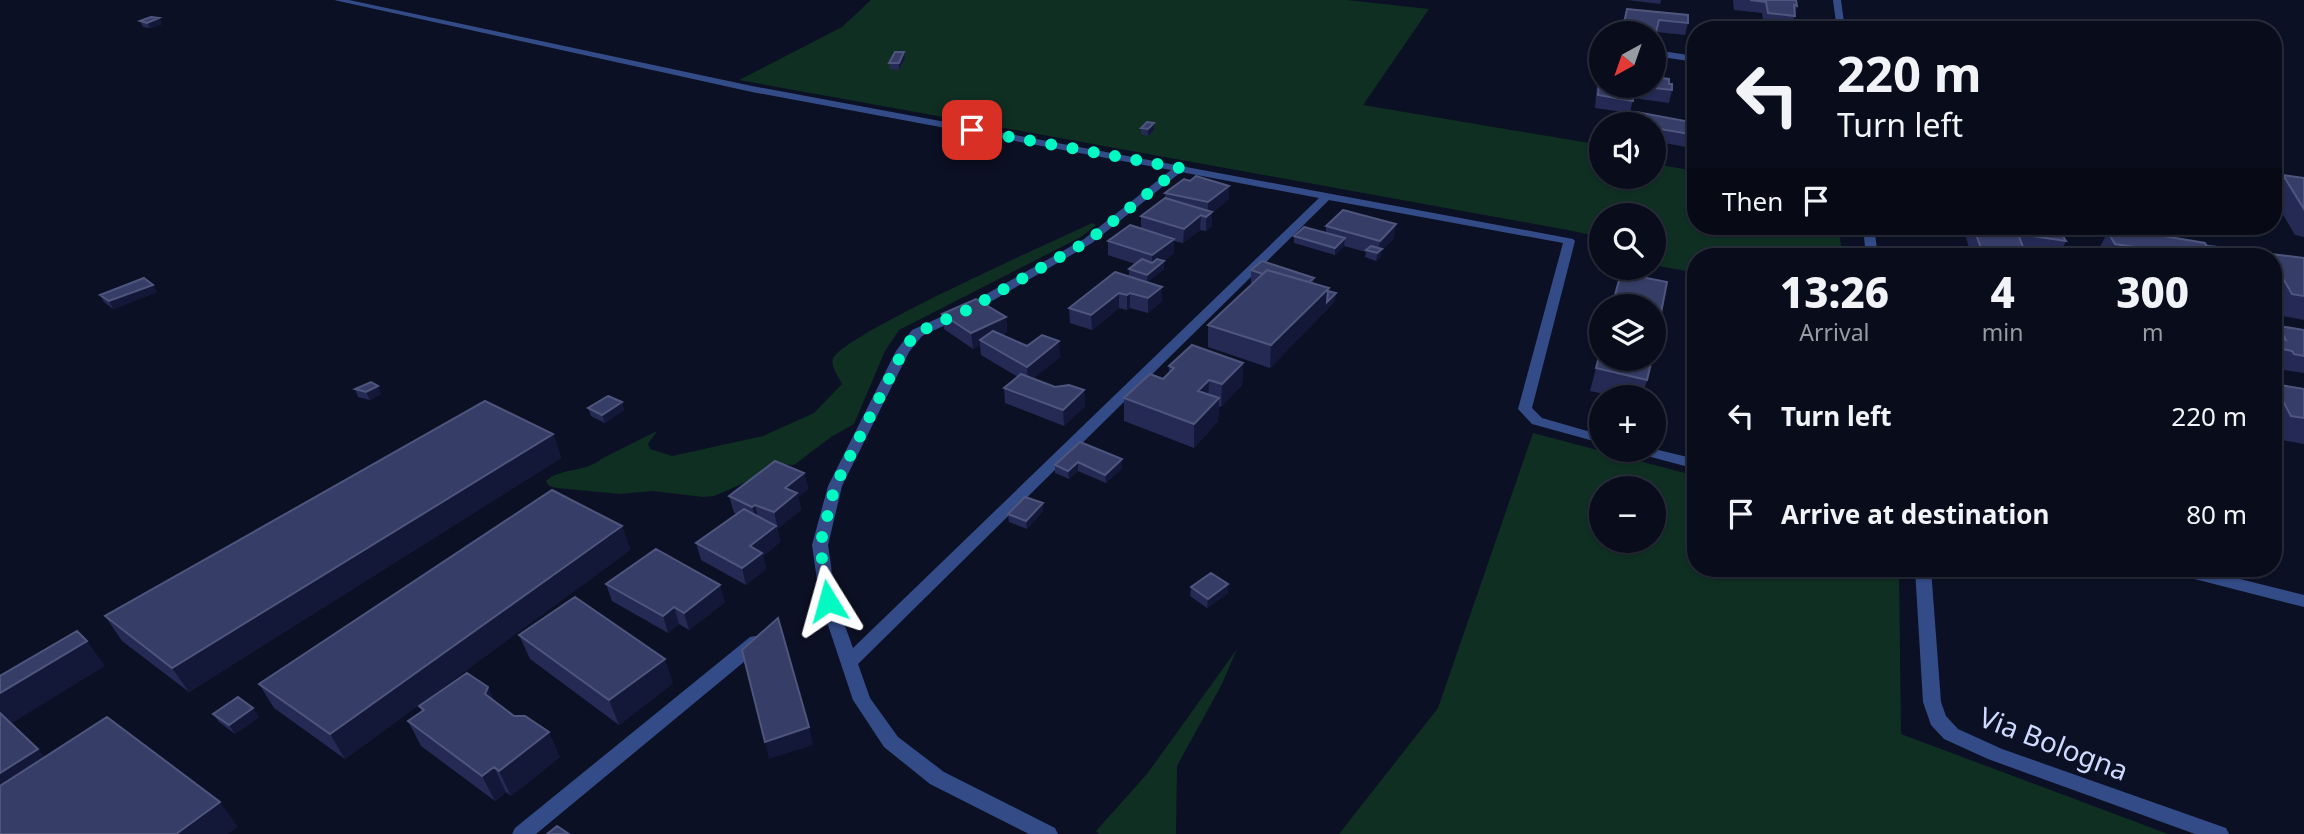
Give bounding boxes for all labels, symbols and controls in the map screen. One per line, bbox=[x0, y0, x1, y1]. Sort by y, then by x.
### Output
north arrow bbox=[1589, 21, 1666, 98]
map controls bbox=[1589, 21, 1666, 553]
text: 220 m bbox=[1837, 40, 1982, 106]
icon: left bbox=[1722, 49, 1813, 140]
pin bbox=[942, 100, 1002, 160]
text: Turn left bbox=[1837, 103, 1963, 146]
icon: arrive bbox=[953, 111, 991, 149]
button: sound bbox=[1589, 112, 1666, 189]
icon: arrive bbox=[1797, 182, 1835, 220]
text: Then bbox=[1722, 183, 1783, 219]
button: search bbox=[1589, 203, 1666, 280]
text: 13:26 bbox=[1780, 263, 1889, 320]
text: 4 bbox=[1990, 263, 2015, 320]
text: 300 bbox=[2116, 263, 2189, 320]
button: layers bbox=[1589, 294, 1666, 371]
text: Arrival bbox=[1799, 316, 1869, 348]
text: min bbox=[1982, 316, 2023, 348]
text: m bbox=[2142, 316, 2163, 348]
button: + bbox=[1589, 385, 1666, 462]
icon: left bbox=[1722, 397, 1760, 435]
text: Turn left bbox=[1781, 398, 1892, 434]
text: 220 m bbox=[2171, 398, 2247, 434]
button: − bbox=[1589, 476, 1666, 553]
icon: arrive bbox=[1722, 495, 1760, 533]
text: Arrive at destination bbox=[1781, 496, 2050, 532]
text: 80 m bbox=[2186, 496, 2247, 532]
position arrow bbox=[791, 564, 865, 638]
street label: Via Bologna bbox=[1974, 697, 2134, 789]

